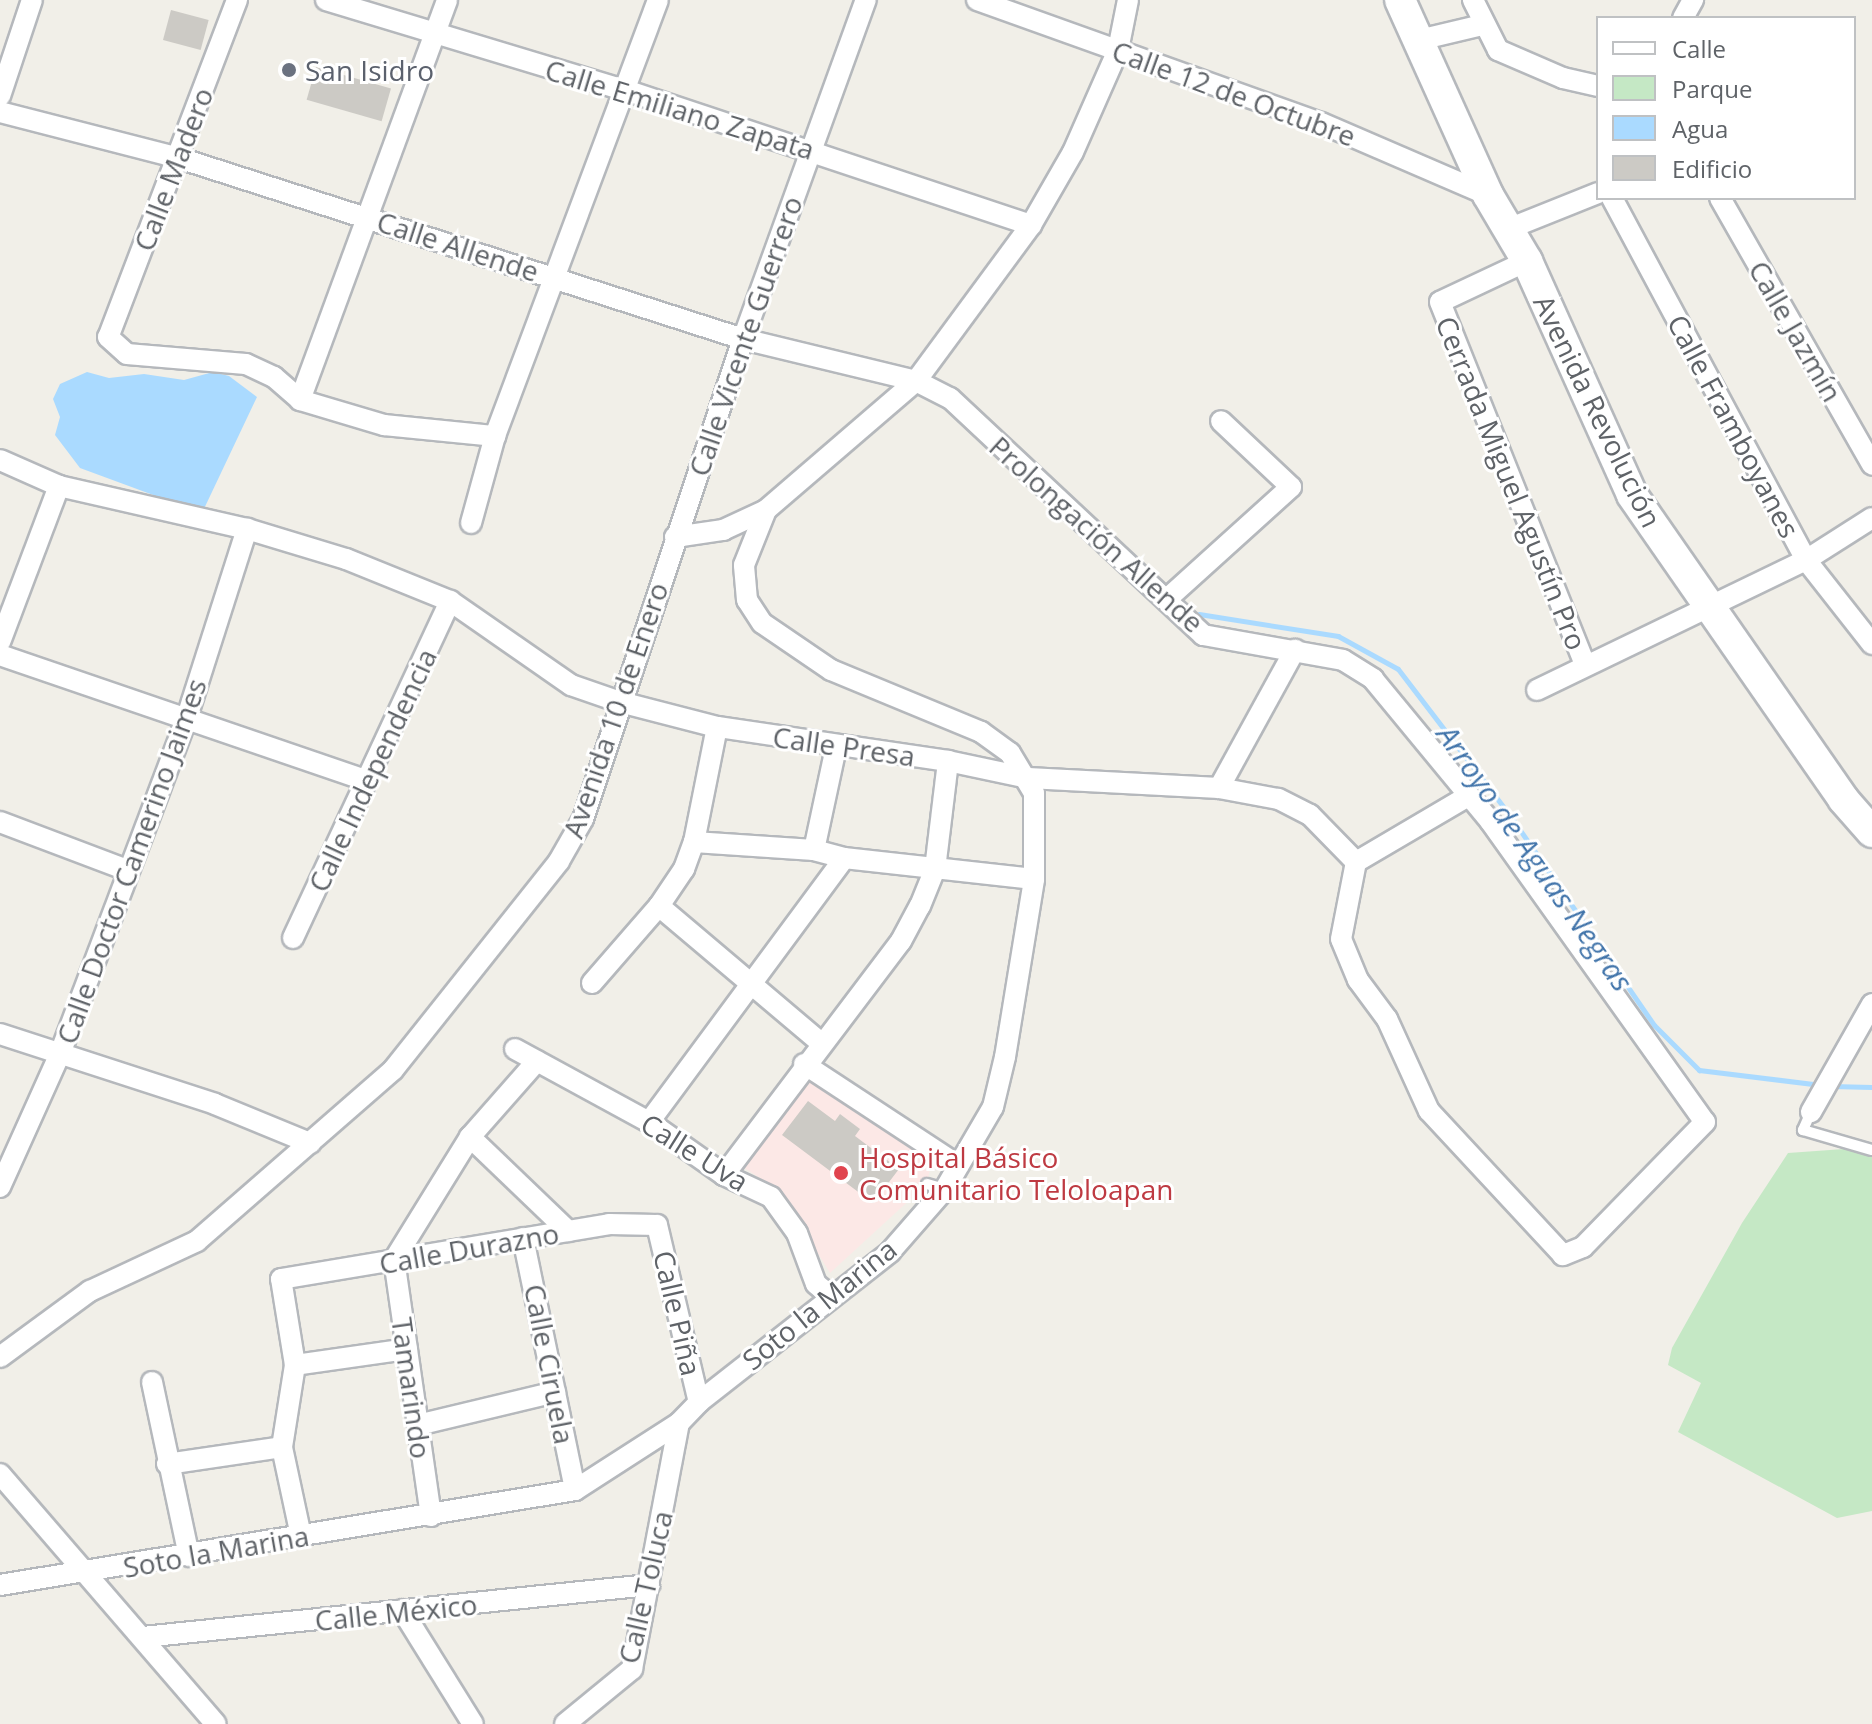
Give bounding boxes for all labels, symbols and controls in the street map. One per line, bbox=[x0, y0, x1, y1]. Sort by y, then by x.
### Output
legend bbox=[1596, 16, 1856, 200]
text: Calle bbox=[1672, 32, 1726, 65]
street label: Calle 12 de Octubre bbox=[1108, 33, 1360, 153]
street label: Calle Emiliano Zapata bbox=[541, 52, 819, 166]
place label: San Isidro bbox=[305, 53, 434, 87]
marker: San Isidro bbox=[280, 61, 298, 79]
text: Parque bbox=[1672, 72, 1752, 105]
street label: Calle Madero bbox=[126, 83, 220, 255]
text: Agua bbox=[1672, 112, 1728, 145]
text: Edificio bbox=[1672, 152, 1752, 185]
street label: Calle Vicente Guerrero bbox=[681, 192, 809, 480]
street label: Calle Allende bbox=[373, 204, 543, 288]
street label: Calle Jazmín bbox=[1742, 255, 1850, 407]
street label: Avenida Revolución bbox=[1527, 289, 1669, 533]
street label: Calle Framboyanes bbox=[1661, 309, 1807, 543]
street label: Cerrada Miguel Agustín Pro bbox=[1430, 311, 1594, 655]
street label: Prolongación Allende bbox=[983, 429, 1211, 639]
street label: Avenida 10 de Enero bbox=[556, 578, 674, 842]
street label: Calle Independencia bbox=[301, 643, 443, 897]
street label: Calle Doctor Camerino Jaimes bbox=[49, 674, 213, 1048]
water label: Arroyo de Aguas Negras bbox=[1429, 718, 1641, 998]
street label: Calle Presa bbox=[771, 719, 917, 773]
street label: Calle Uva bbox=[635, 1106, 755, 1198]
place label: Hospital Básico Comunitario Teloloapan bbox=[859, 1140, 1173, 1206]
marker: Hospital Básico Comunitario Teloloapan bbox=[830, 1162, 852, 1184]
street label: Calle Durazno bbox=[376, 1216, 562, 1280]
street label: Soto la Marina bbox=[735, 1232, 903, 1376]
street label: Calle Piña bbox=[647, 1247, 709, 1379]
street label: Calle Ciruela bbox=[518, 1281, 582, 1447]
street label: Tamarindo bbox=[385, 1315, 439, 1461]
street label: Calle Toluca bbox=[611, 1507, 679, 1667]
street label: Soto la Marina bbox=[120, 1518, 312, 1584]
street label: Calle México bbox=[313, 1587, 479, 1637]

